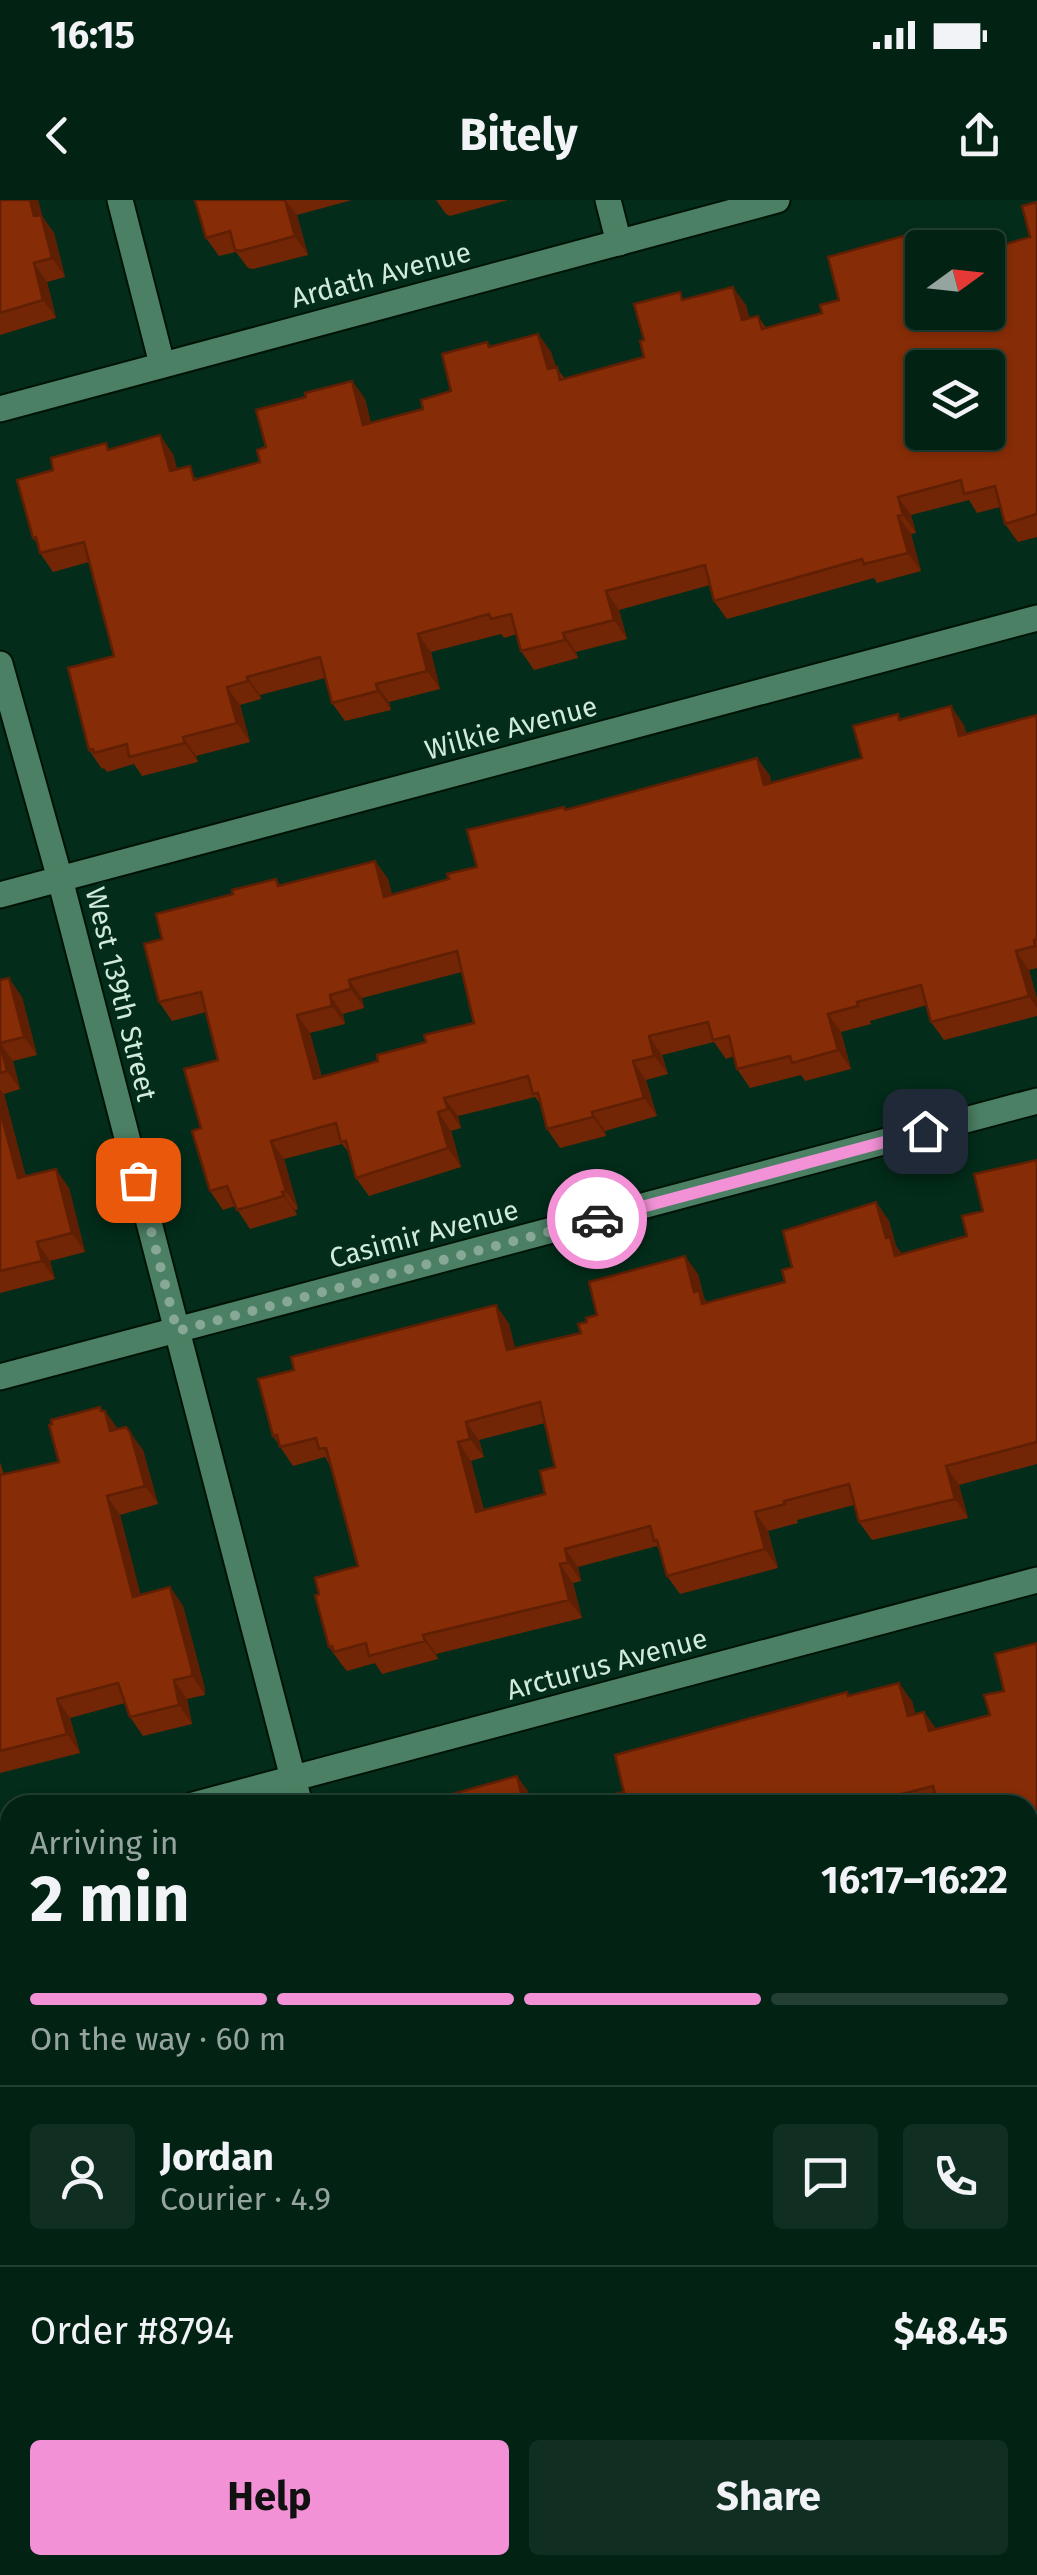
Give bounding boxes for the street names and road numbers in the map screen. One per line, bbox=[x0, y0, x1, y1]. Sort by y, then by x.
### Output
street label: Ardath Avenue bbox=[287, 235, 475, 315]
street label: Wilkie Avenue bbox=[421, 689, 601, 767]
street label: West 139th Street bbox=[78, 884, 164, 1105]
street label: Casimir Avenue bbox=[326, 1193, 522, 1275]
street label: Arcturus Avenue bbox=[503, 1621, 711, 1707]

